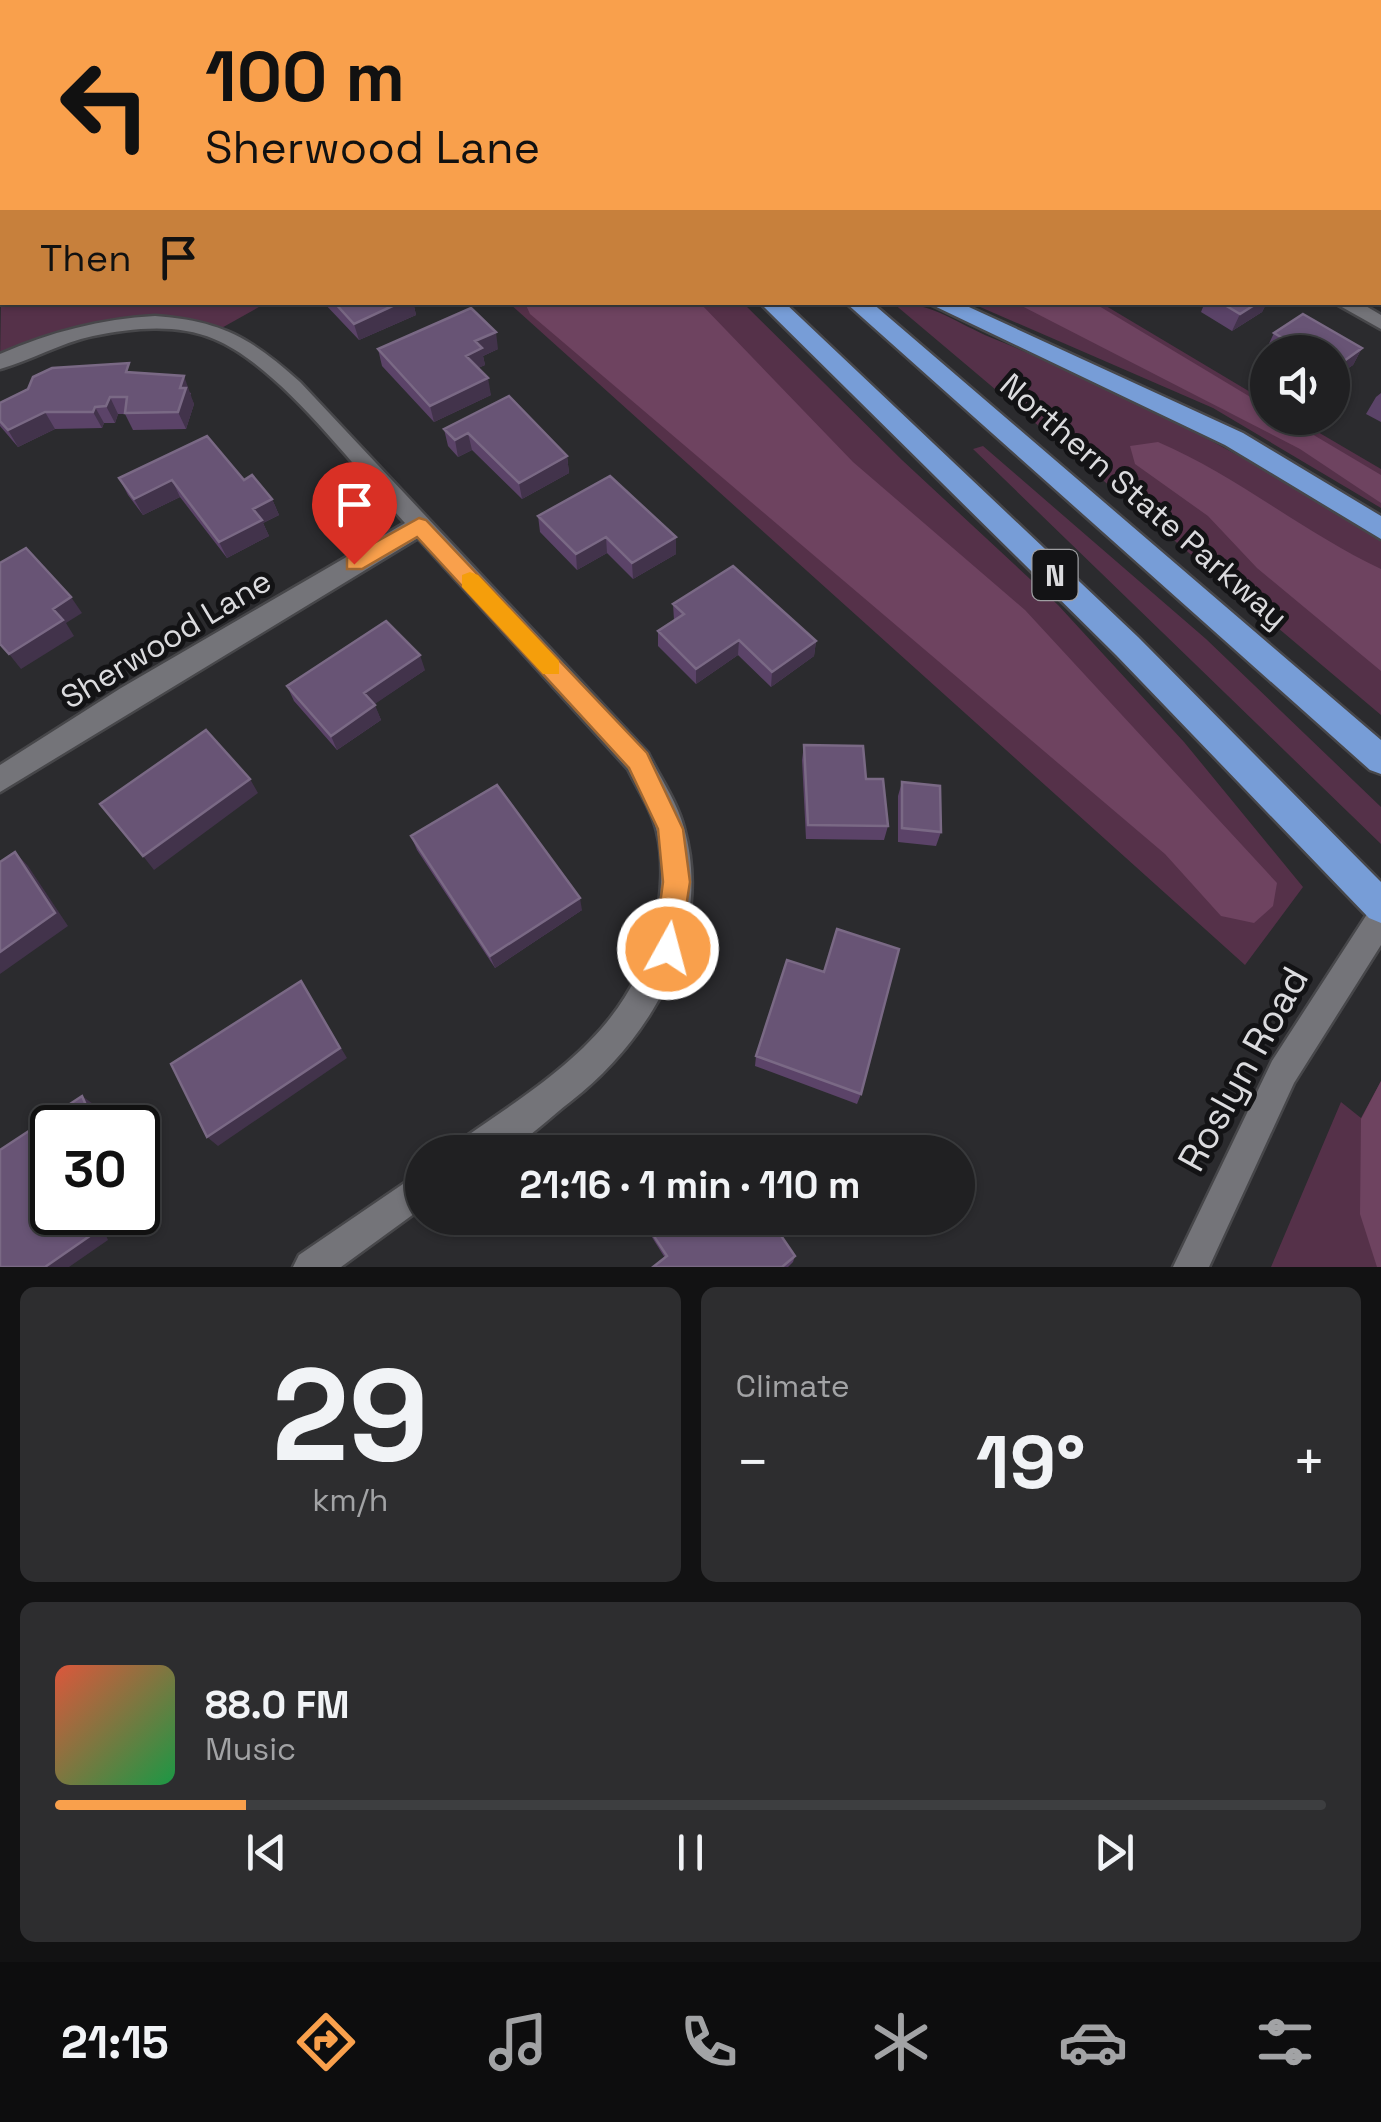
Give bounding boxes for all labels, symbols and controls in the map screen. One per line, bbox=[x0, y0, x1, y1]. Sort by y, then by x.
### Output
text: 100 m bbox=[205, 32, 405, 121]
icon: left bbox=[40, 40, 170, 170]
text: Sherwood Lane bbox=[205, 119, 540, 176]
icon: arrive bbox=[151, 230, 206, 285]
text: Then bbox=[40, 234, 131, 282]
map controls bbox=[1250, 335, 1350, 435]
button: sound bbox=[1250, 335, 1350, 435]
street label: Northern State Parkway bbox=[992, 366, 1296, 636]
pin bbox=[312, 462, 397, 565]
icon: arrive bbox=[327, 477, 382, 532]
road number: N bbox=[1032, 550, 1078, 600]
street label: Sherwood Lane bbox=[54, 560, 278, 718]
position arrow bbox=[616, 897, 720, 1001]
street label: Roslyn Road bbox=[1167, 958, 1319, 1180]
speed limit sign: 30 bbox=[30, 1105, 160, 1235]
text: 21:16 · 1 min · 110 m bbox=[520, 1161, 860, 1209]
text: 29 bbox=[272, 1332, 429, 1498]
text: Climate bbox=[736, 1366, 850, 1406]
text: 19° bbox=[976, 1414, 1086, 1510]
text: − bbox=[736, 1427, 770, 1497]
text: + bbox=[1292, 1427, 1326, 1497]
text: km/h bbox=[312, 1480, 388, 1520]
text: 88.0 FM bbox=[205, 1681, 350, 1729]
text: Music bbox=[205, 1729, 296, 1769]
icon: previous bbox=[239, 1825, 294, 1880]
icon: pause bbox=[663, 1825, 718, 1880]
icon: next bbox=[1087, 1825, 1142, 1880]
icon: directions bbox=[291, 2007, 361, 2077]
icon: music bbox=[483, 2007, 553, 2077]
icon: phone bbox=[674, 2007, 744, 2077]
icon: climate bbox=[866, 2007, 936, 2077]
icon: car bbox=[1058, 2007, 1128, 2077]
icon: filters bbox=[1250, 2007, 1320, 2077]
text: 21:15 bbox=[61, 2014, 169, 2071]

